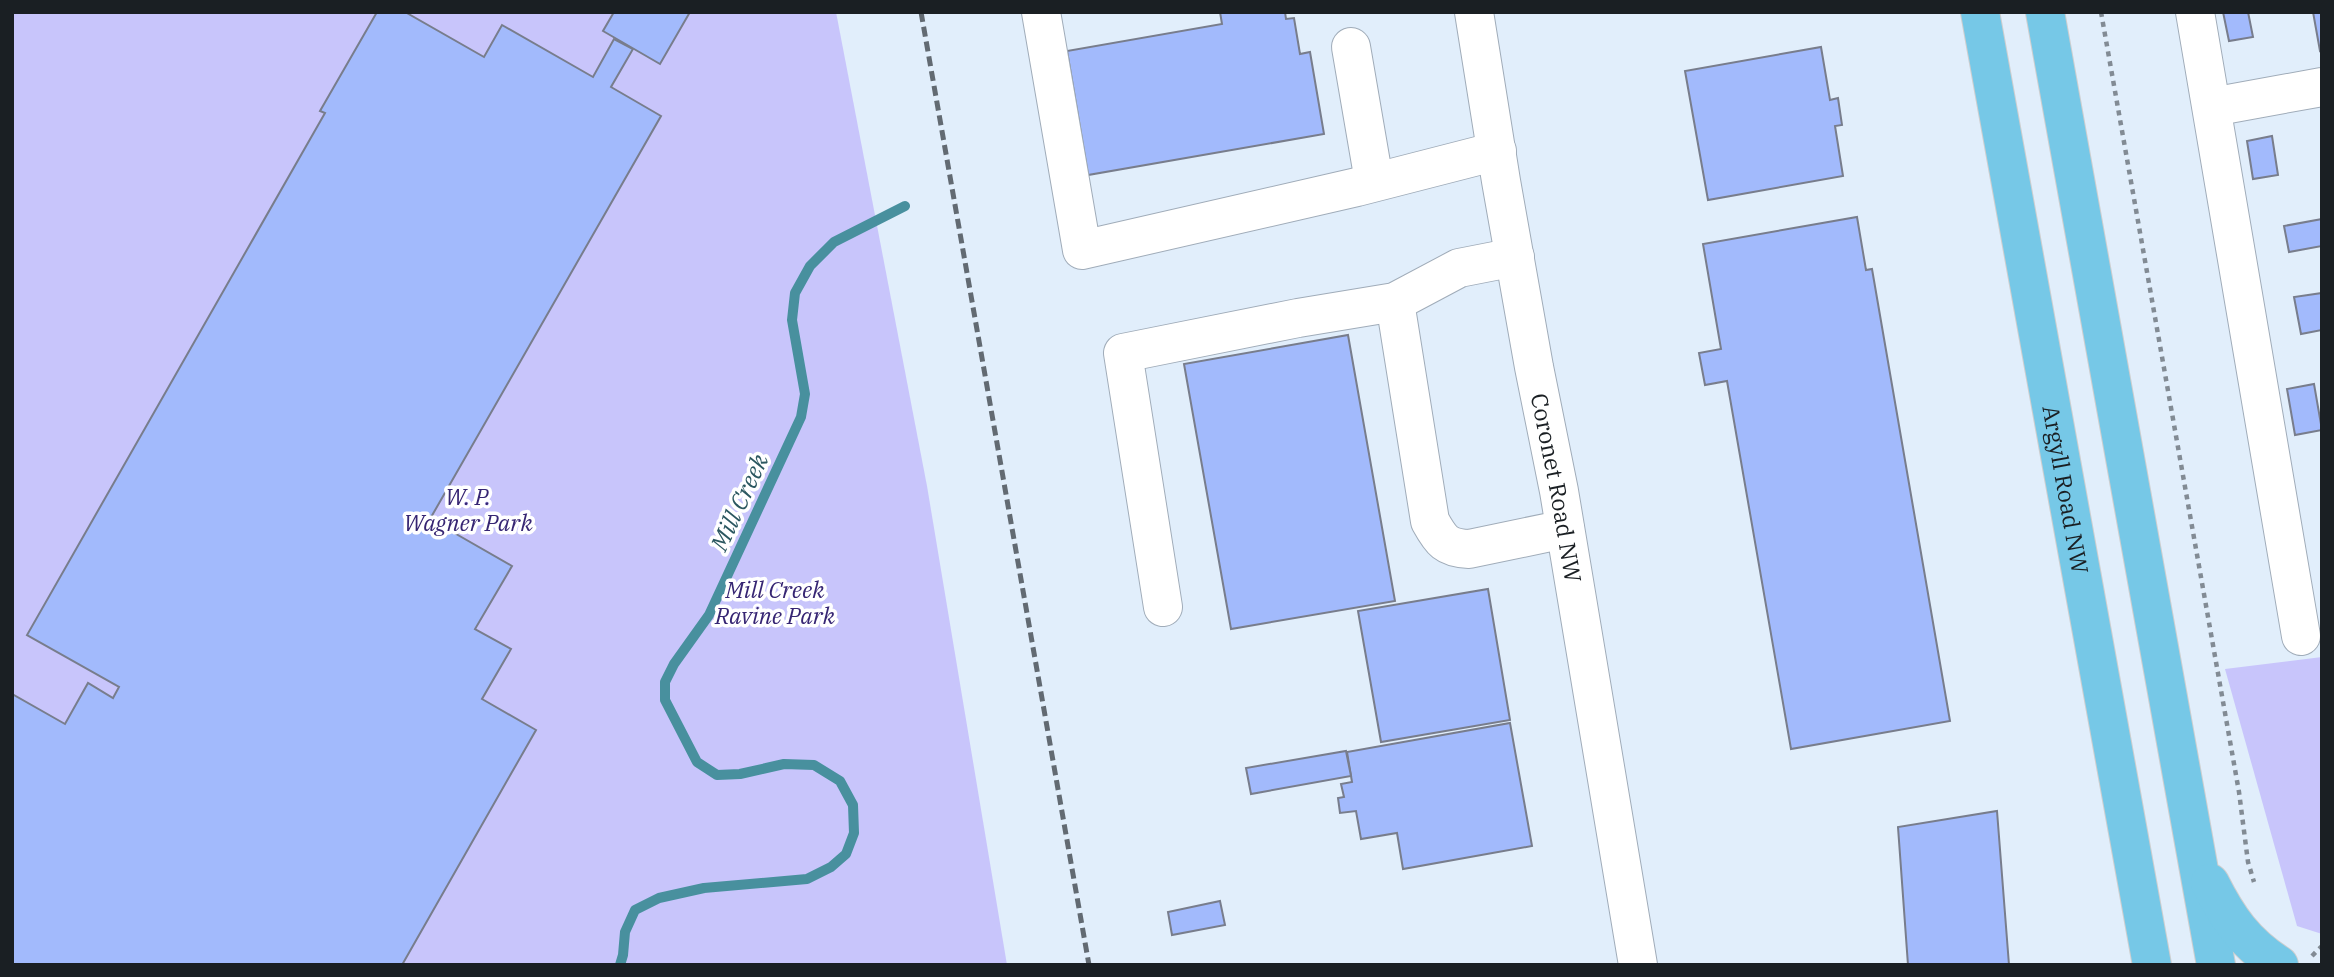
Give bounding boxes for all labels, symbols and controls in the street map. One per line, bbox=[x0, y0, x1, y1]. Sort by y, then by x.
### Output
street label: Coronet Road NW bbox=[1525, 391, 1589, 585]
street label: Argyll Road NW bbox=[2036, 403, 2096, 576]
water label: Mill Creek bbox=[702, 448, 775, 557]
park label: W. P. Wagner Park bbox=[403, 481, 533, 537]
park label: Mill Creek Ravine Park bbox=[714, 574, 836, 630]

